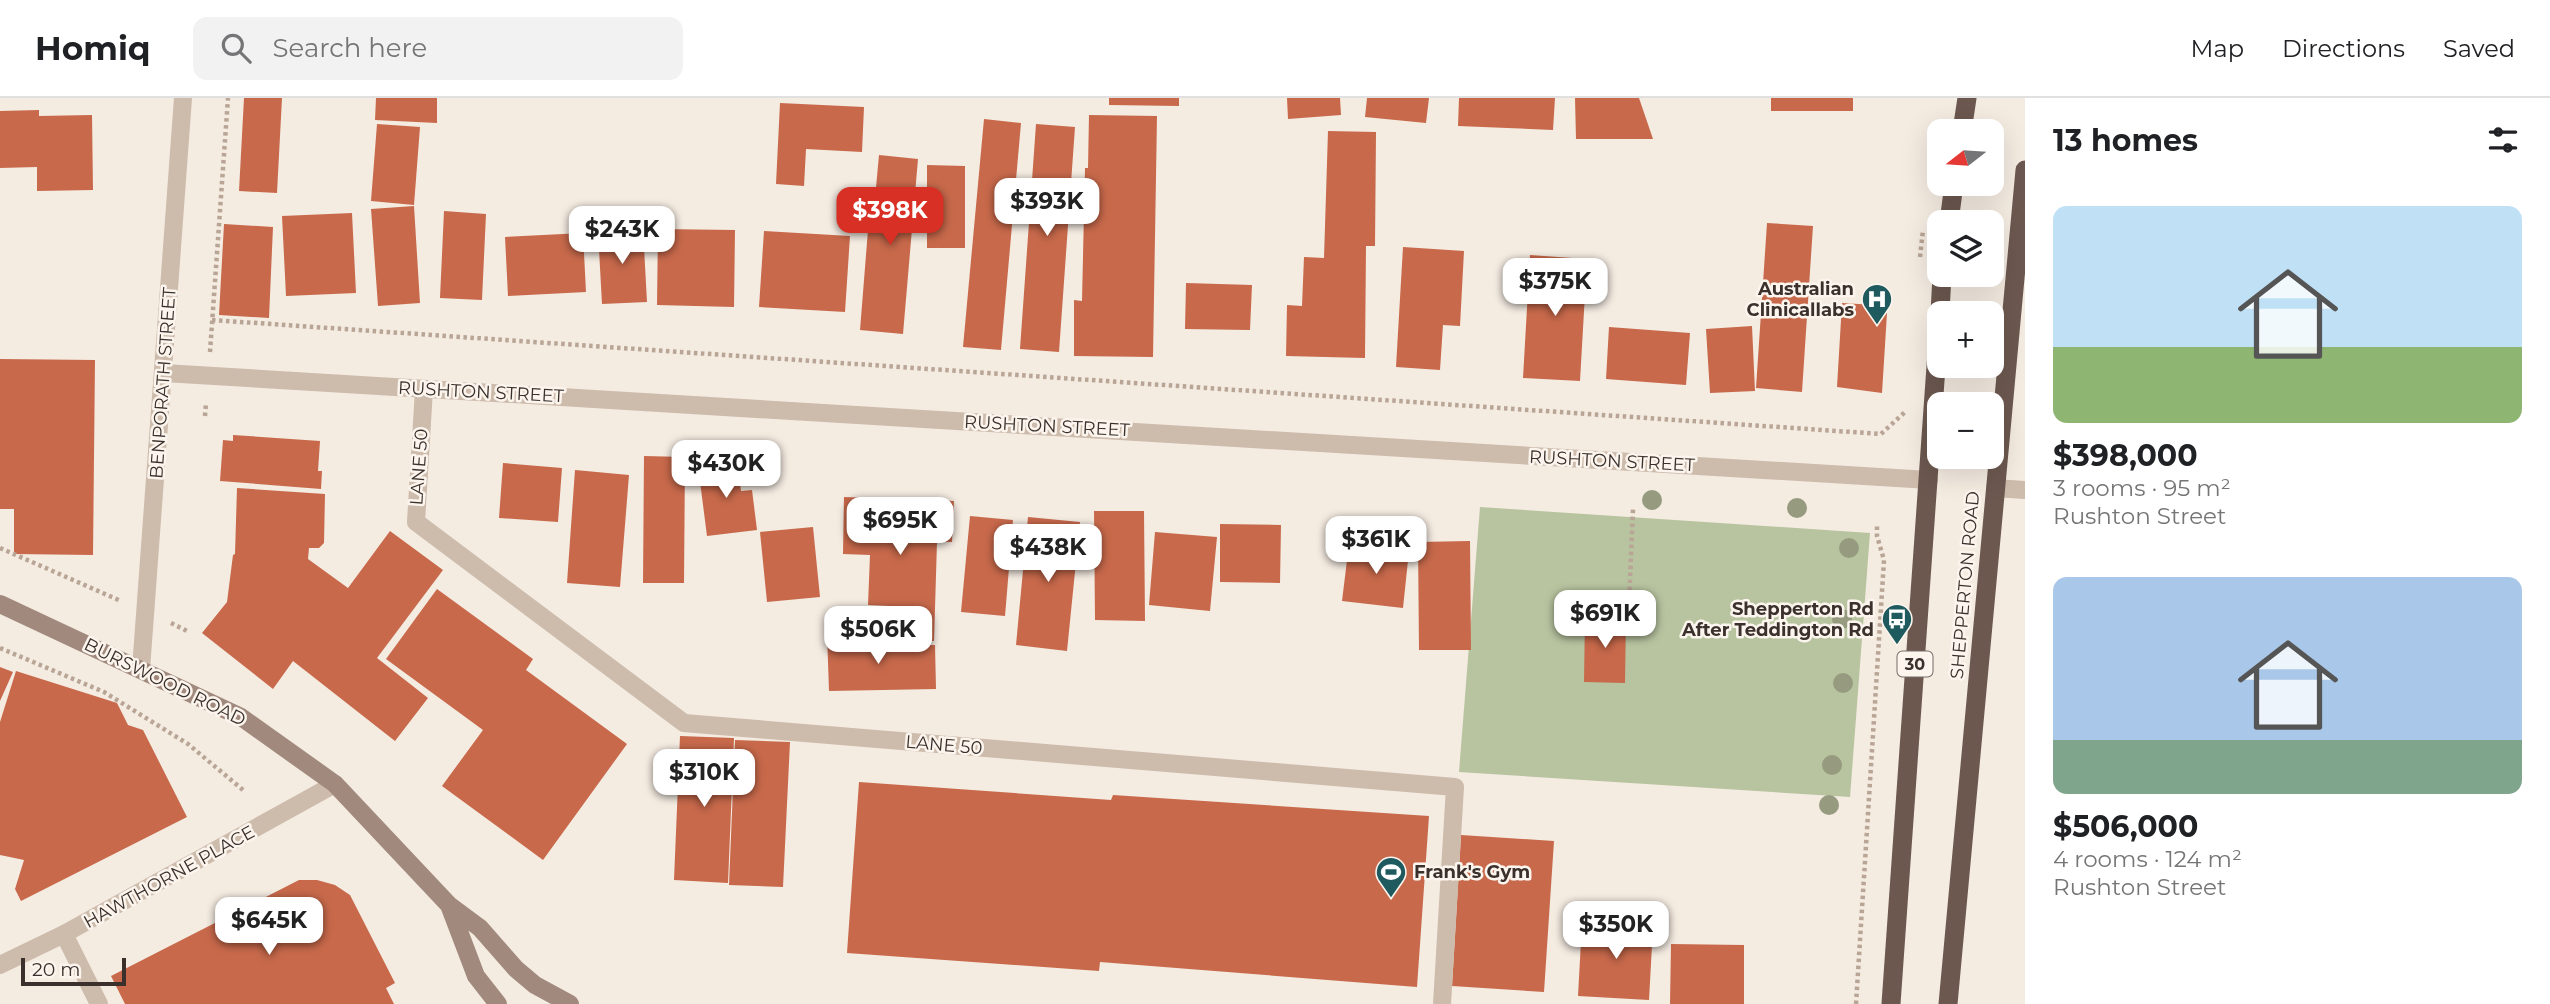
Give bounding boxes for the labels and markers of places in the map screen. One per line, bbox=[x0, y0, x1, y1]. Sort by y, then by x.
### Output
pin: $393K bbox=[998, 178, 1096, 238]
pin: $398K bbox=[841, 188, 939, 247]
pin: $243K bbox=[573, 206, 671, 266]
pin: $375K bbox=[1506, 258, 1604, 318]
place label: Australian Clinicallabs bbox=[1747, 278, 1854, 321]
hospital icon: Australian Clinicallabs bbox=[1860, 282, 1894, 326]
pin: $430K bbox=[677, 440, 775, 500]
pin: $695K bbox=[851, 498, 949, 557]
pin: $361K bbox=[1327, 517, 1425, 576]
pin: $438K bbox=[999, 524, 1097, 584]
pin: $691K bbox=[1556, 590, 1654, 650]
place label: Shepperton Rd After Teddington Rd bbox=[1681, 598, 1874, 641]
bus stop icon: Shepperton Rd After Teddington Rd bbox=[1880, 602, 1914, 646]
pin: $506K bbox=[829, 606, 927, 666]
pin: $310K bbox=[655, 750, 753, 809]
sports icon: Frank's Gym bbox=[1374, 855, 1408, 899]
place label: Frank's Gym bbox=[1414, 861, 1530, 883]
pin: $645K bbox=[220, 898, 318, 957]
pin: $350K bbox=[1567, 902, 1665, 961]

